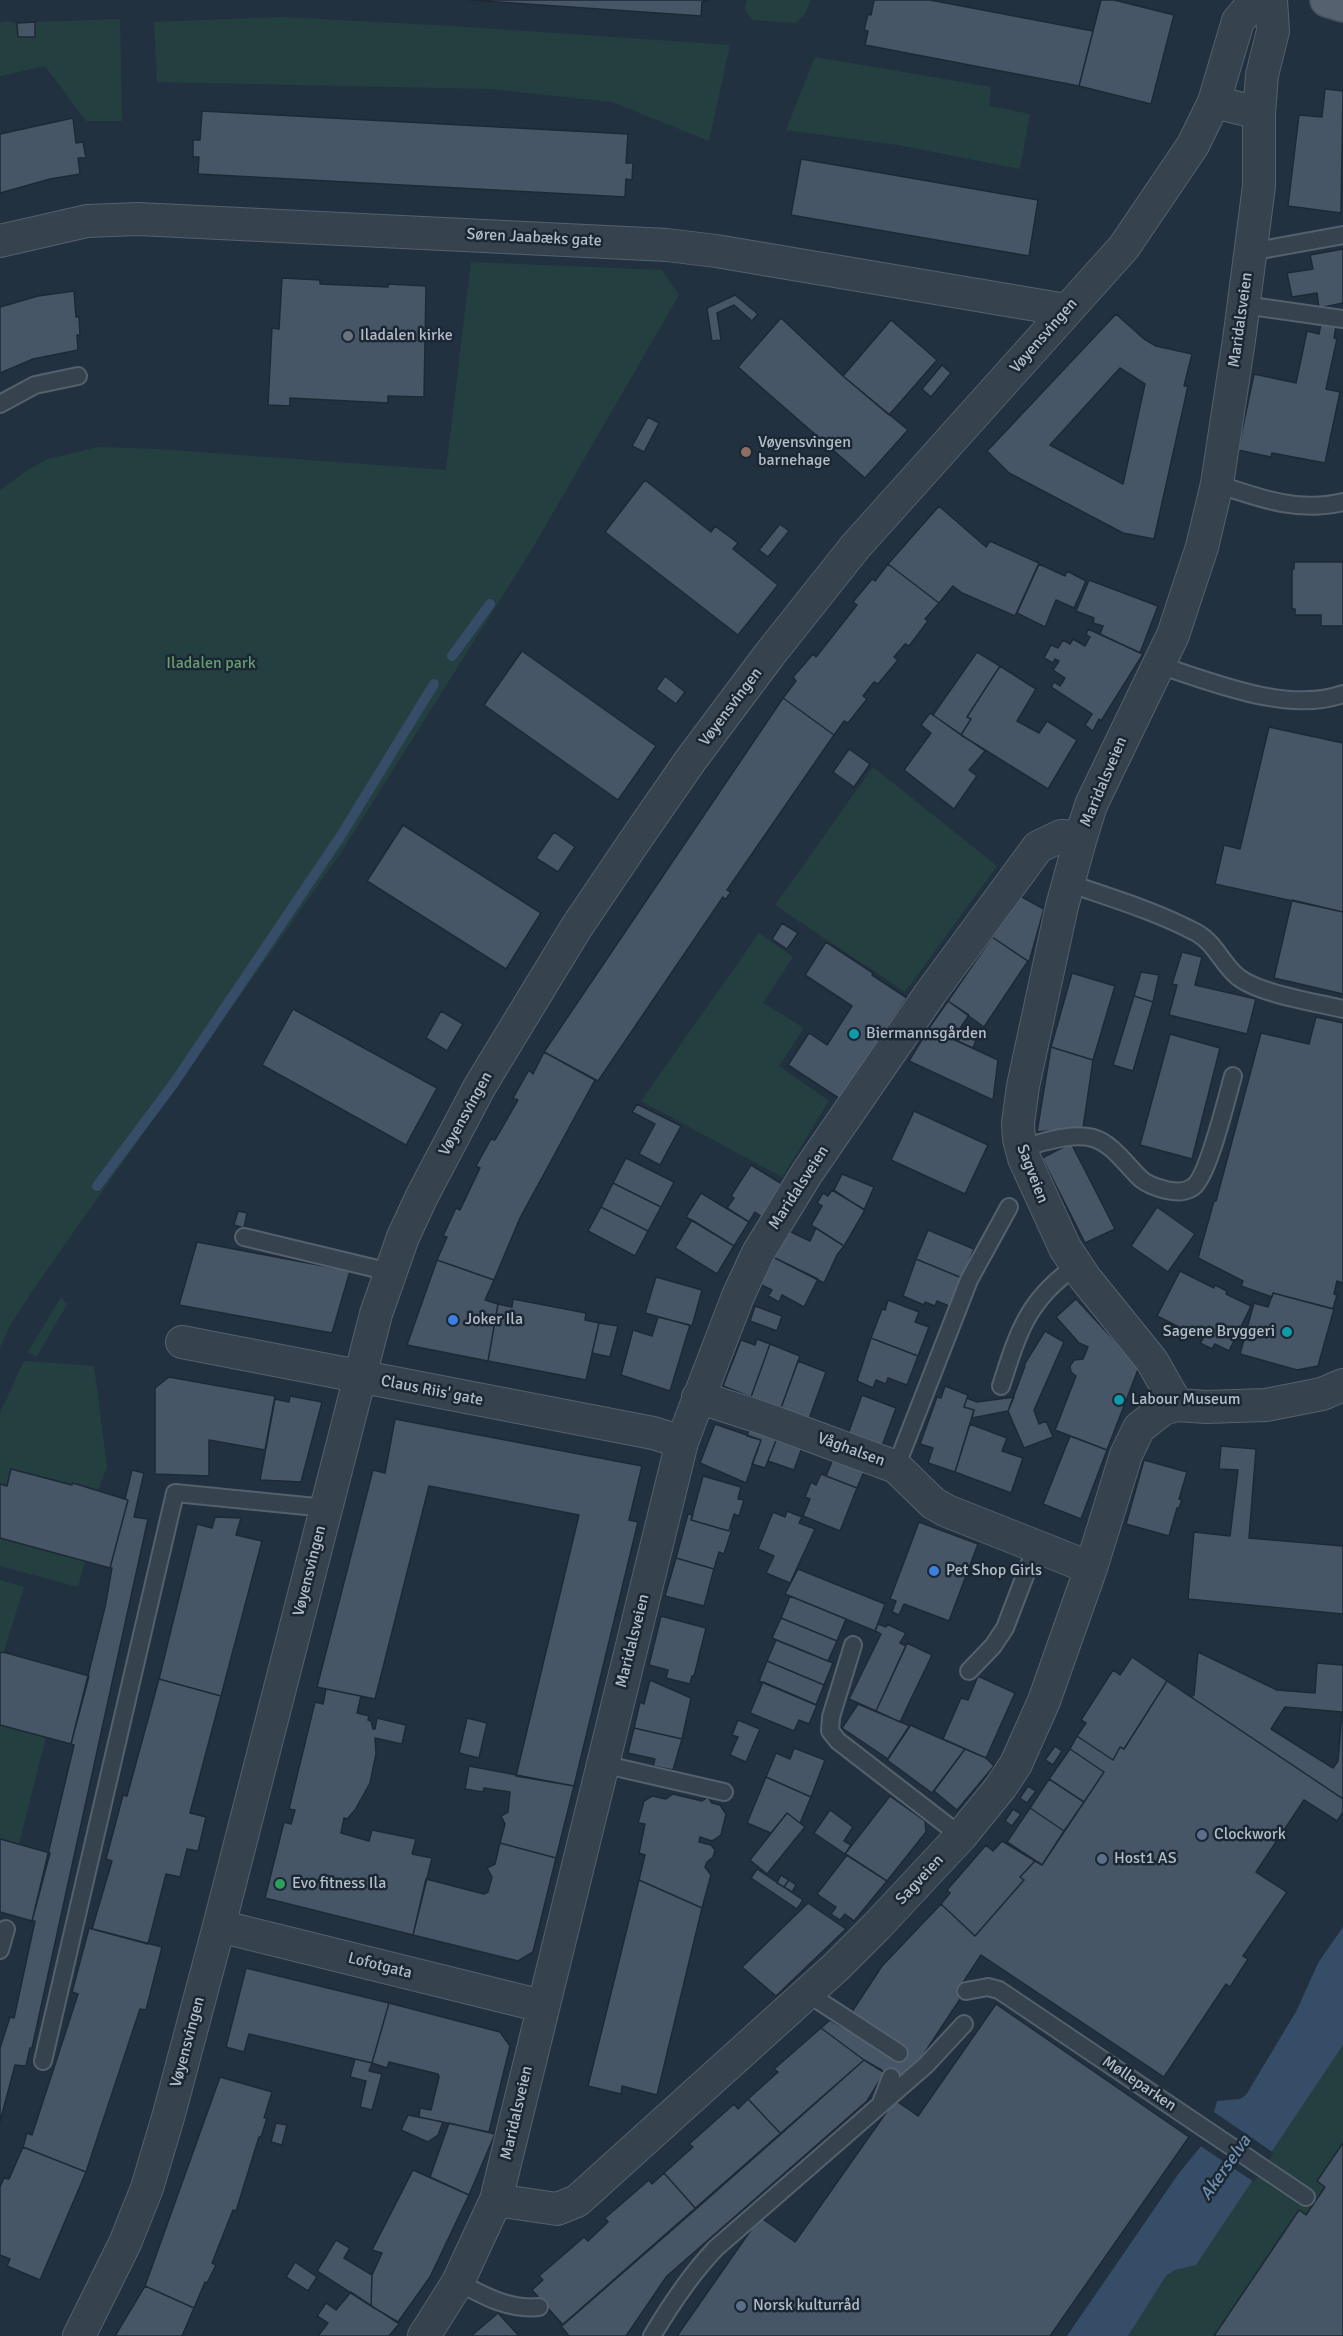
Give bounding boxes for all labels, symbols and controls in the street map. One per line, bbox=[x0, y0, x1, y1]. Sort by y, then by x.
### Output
street label: Søren Jaabæks gate bbox=[466, 225, 602, 251]
street label: Maridalsveien bbox=[1225, 271, 1257, 369]
street label: Vøyensvingen bbox=[1006, 295, 1082, 377]
place label: Iladalen kirke bbox=[360, 326, 453, 346]
marker: Iladalen kirke bbox=[341, 329, 355, 343]
place label: Vøyensvingen barnehage bbox=[758, 433, 851, 471]
marker: Vøyensvingen barnehage bbox=[739, 445, 753, 459]
park label: Iladalen park bbox=[166, 654, 256, 674]
street label: Vøyensvingen bbox=[695, 664, 767, 750]
street label: Maridalsveien bbox=[1076, 734, 1132, 830]
place label: Biermannsgården bbox=[866, 1024, 987, 1044]
marker: Biermannsgården bbox=[847, 1027, 861, 1041]
street label: Vøyensvingen bbox=[435, 1069, 497, 1159]
street label: Sagveien bbox=[1012, 1142, 1052, 1206]
street label: Maridalsveien bbox=[765, 1143, 833, 1233]
place label: Joker Ila bbox=[465, 1310, 523, 1330]
marker: Joker Ila bbox=[446, 1313, 460, 1327]
place label: Sagene Bryggeri bbox=[1163, 1322, 1275, 1342]
marker: Sagene Bryggeri bbox=[1280, 1325, 1294, 1339]
street label: Claus Riis' gate bbox=[379, 1372, 485, 1410]
place label: Labour Museum bbox=[1131, 1390, 1240, 1410]
marker: Labour Museum bbox=[1112, 1393, 1126, 1407]
street label: Våghalsen bbox=[815, 1429, 887, 1471]
street label: Vøyensvingen bbox=[289, 1524, 331, 1618]
place label: Pet Shop Girls bbox=[946, 1561, 1042, 1581]
marker: Pet Shop Girls bbox=[927, 1564, 941, 1578]
street label: Maridalsveien bbox=[612, 1592, 654, 1690]
place label: Clockwork bbox=[1214, 1825, 1286, 1845]
marker: Clockwork bbox=[1195, 1828, 1209, 1842]
place label: Host1 AS bbox=[1114, 1849, 1177, 1869]
street label: Sagveien bbox=[892, 1851, 948, 1909]
marker: Host1 AS bbox=[1095, 1852, 1109, 1866]
place label: Evo fitness Ila bbox=[292, 1874, 386, 1894]
marker: Evo fitness Ila bbox=[273, 1877, 287, 1891]
street label: Lofotgata bbox=[346, 1949, 414, 1983]
street label: Vøyensvingen bbox=[167, 1995, 209, 2089]
street label: Mølleparken bbox=[1098, 2052, 1180, 2116]
street label: Maridalsveien bbox=[497, 2064, 537, 2162]
water label: Akerselva bbox=[1196, 2131, 1256, 2205]
place label: Norsk kulturråd bbox=[753, 2296, 860, 2316]
marker: Norsk kulturråd bbox=[734, 2299, 748, 2313]

